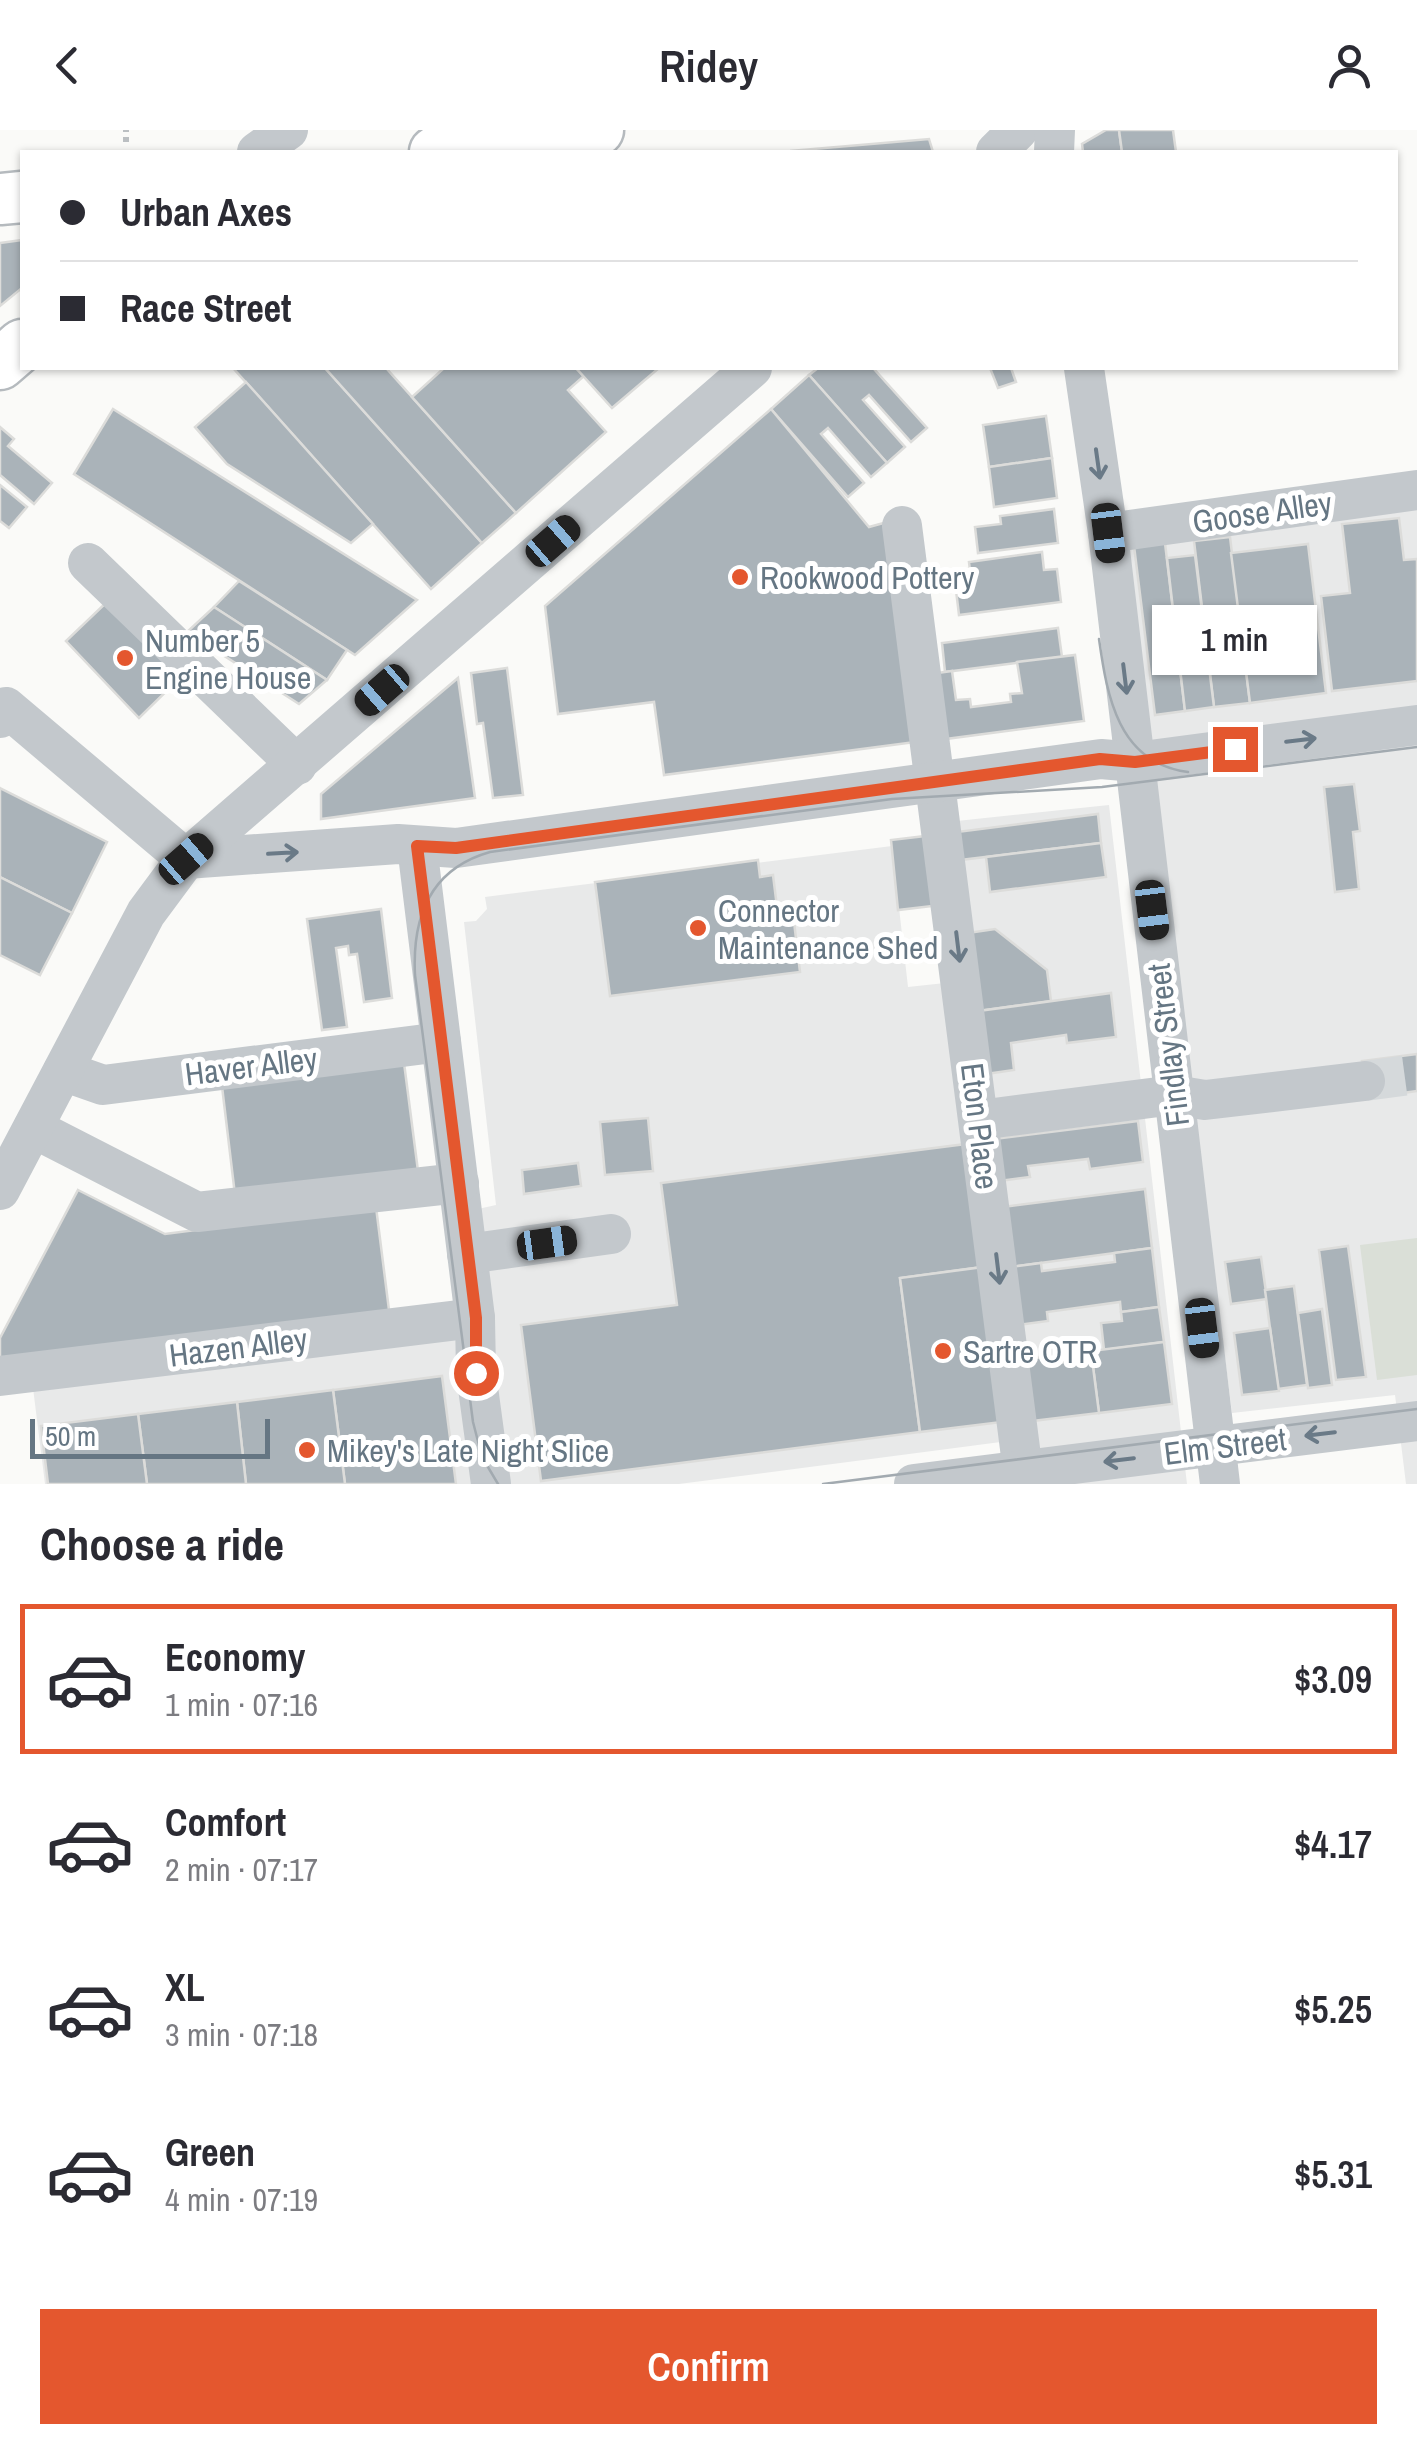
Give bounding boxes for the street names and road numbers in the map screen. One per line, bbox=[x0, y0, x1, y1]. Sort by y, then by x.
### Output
street label: Goose Alley bbox=[1190, 481, 1334, 543]
street label: Findlay Street bbox=[1137, 961, 1199, 1129]
street label: Haver Alley bbox=[183, 1037, 319, 1095]
street label: Eton Place bbox=[951, 1060, 1009, 1192]
street label: Hazen Alley bbox=[167, 1317, 309, 1377]
street label: Elm Street bbox=[1162, 1417, 1288, 1475]

